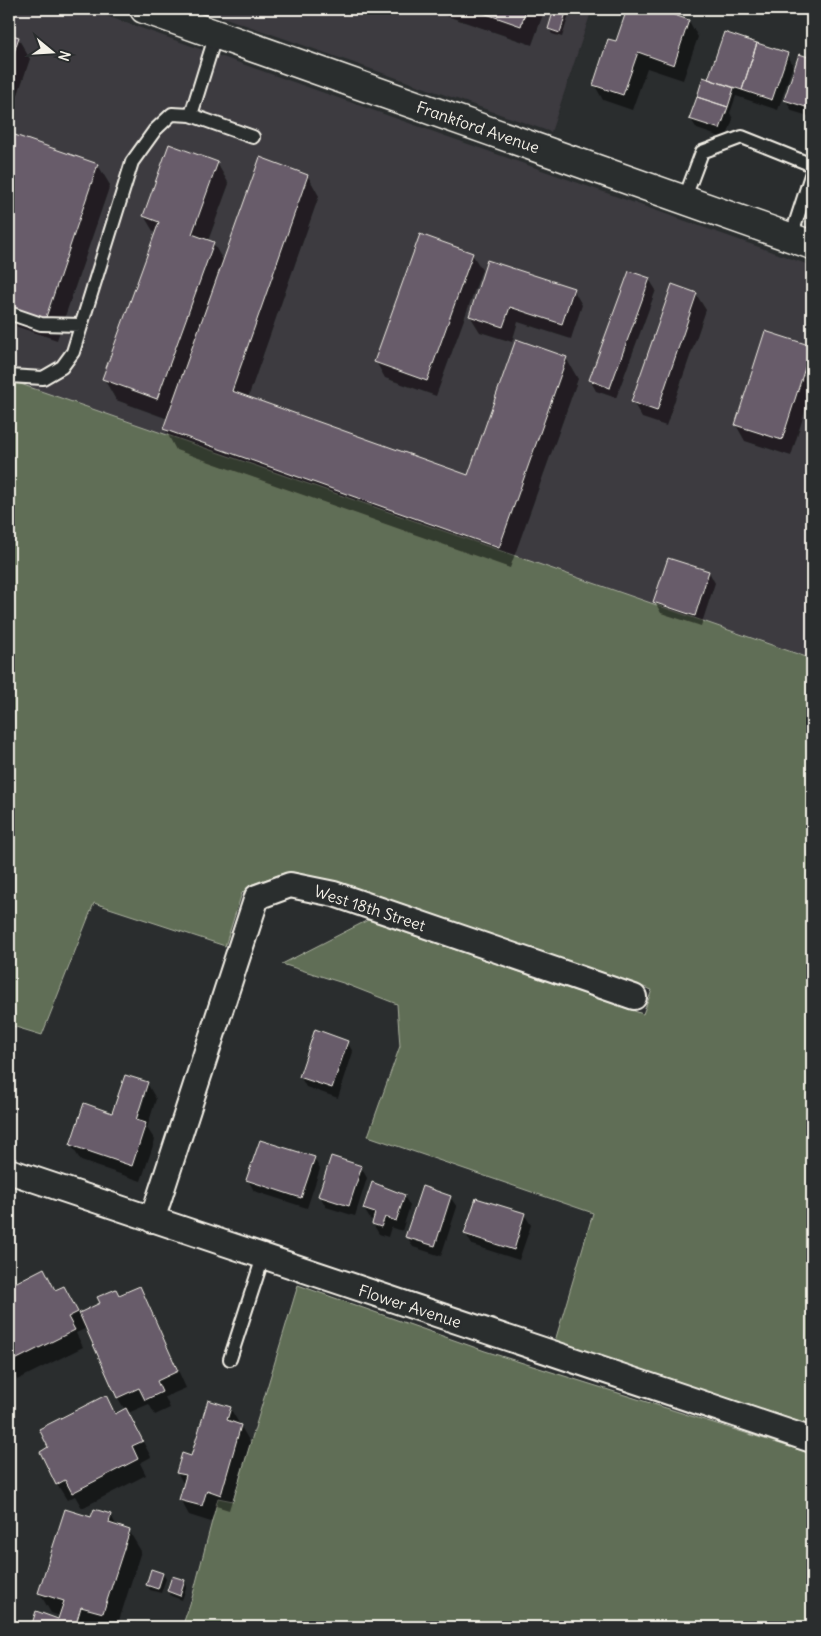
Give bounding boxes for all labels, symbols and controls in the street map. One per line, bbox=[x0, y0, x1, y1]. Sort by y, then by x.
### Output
north arrow bbox=[28, 28, 78, 78]
text: N bbox=[54, 49, 74, 63]
street label: Frankford Avenue bbox=[414, 97, 542, 157]
street label: West 18th Street bbox=[312, 881, 429, 936]
street label: Flower Avenue bbox=[356, 1280, 464, 1332]

